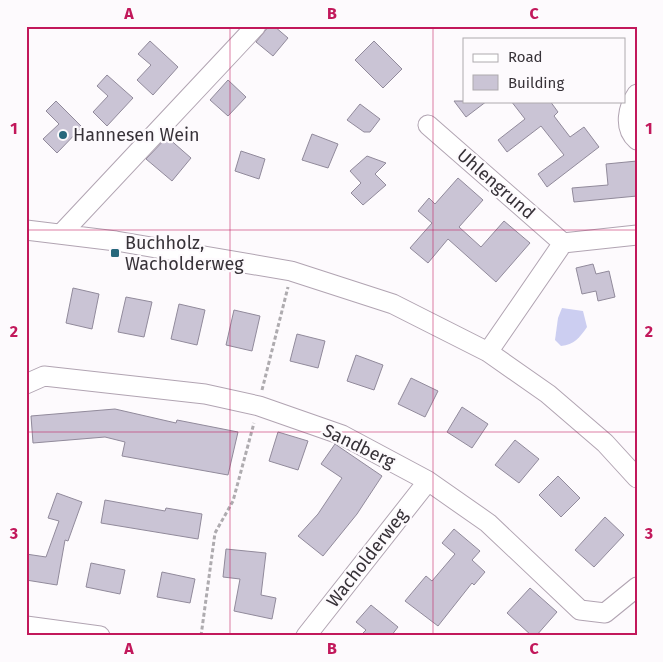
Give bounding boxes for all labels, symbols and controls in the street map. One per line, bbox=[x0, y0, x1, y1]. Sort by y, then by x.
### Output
text: A bbox=[123, 4, 134, 23]
text: B bbox=[327, 4, 337, 23]
text: C bbox=[529, 4, 539, 23]
legend bbox=[463, 38, 626, 102]
text: Road bbox=[508, 48, 543, 66]
text: Building bbox=[508, 74, 564, 92]
text: 1 bbox=[10, 119, 18, 138]
text: 1 bbox=[645, 119, 653, 138]
place label: Hannesen Wein bbox=[73, 124, 200, 146]
marker: Hannesen Wein bbox=[57, 129, 69, 141]
street label: Uhlengrund bbox=[453, 144, 539, 224]
place label: Buchholz, Wacholderweg bbox=[125, 232, 244, 275]
marker: Buchholz, Wacholderweg bbox=[109, 247, 121, 259]
text: 2 bbox=[10, 322, 18, 341]
text: 2 bbox=[645, 322, 653, 341]
street label: Sandberg bbox=[319, 419, 399, 473]
street label: Wacholderweg bbox=[322, 504, 413, 611]
text: 3 bbox=[9, 524, 18, 543]
text: 3 bbox=[644, 524, 653, 543]
text: A bbox=[123, 639, 134, 658]
text: B bbox=[327, 639, 337, 658]
text: C bbox=[529, 639, 539, 658]

